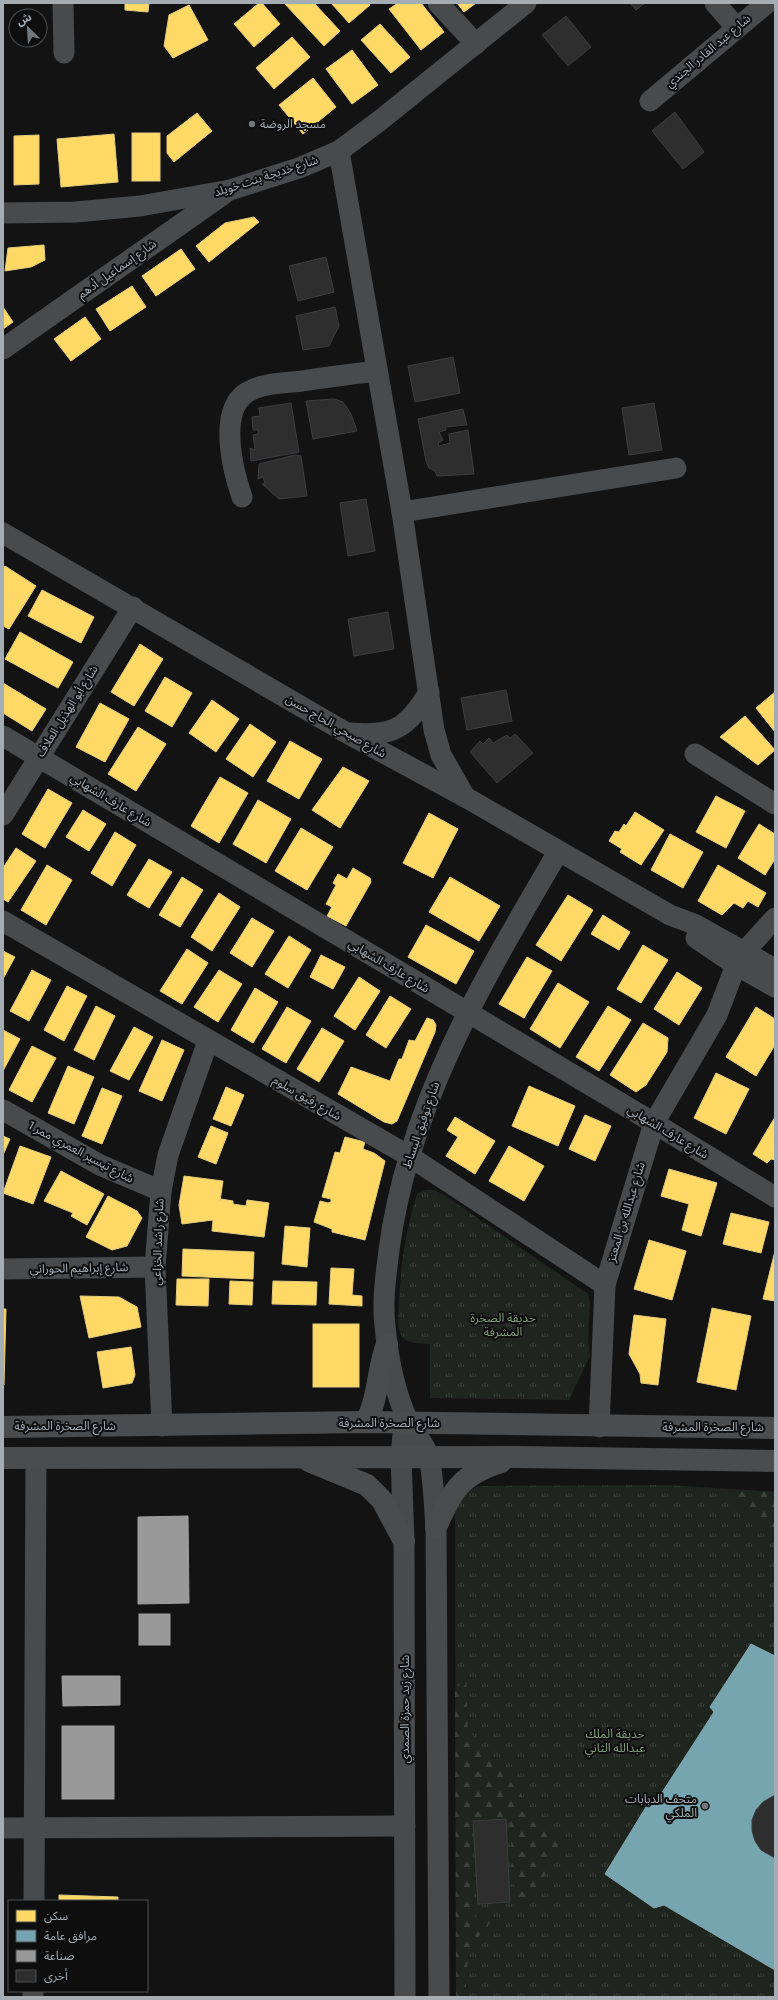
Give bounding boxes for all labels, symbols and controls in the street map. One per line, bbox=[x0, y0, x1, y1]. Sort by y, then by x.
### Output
north arrow bbox=[8, 8, 48, 48]
text: ش bbox=[14, 9, 34, 28]
street label: شارع عبد القادر الجندي bbox=[662, 11, 755, 93]
place label: مسجد الروضة bbox=[260, 116, 326, 131]
marker: مسجد الروضة bbox=[247, 119, 257, 129]
street label: شارع خديجة بنت خويلد bbox=[212, 152, 320, 201]
street label: شارع إسماعيل أدهم bbox=[74, 236, 160, 303]
street label: شارع أبو الهذيل العلاف bbox=[32, 662, 102, 760]
street label: شارع صبحي الحاج حسن bbox=[282, 691, 389, 763]
street label: شارع عارف الشهابي bbox=[67, 769, 155, 832]
street label: شارع عارف الشهابي bbox=[345, 935, 433, 998]
street label: شارع رفيق سلوم bbox=[269, 1072, 344, 1125]
street label: شارع توفيق البساط bbox=[399, 1079, 444, 1171]
street label: شارع عارف الشهابي bbox=[624, 1101, 712, 1164]
street label: شارع تيسير العمري ممر 1 bbox=[25, 1117, 137, 1188]
street label: شارع عبدالله بن المعتز bbox=[603, 1160, 650, 1265]
street label: شارع راشد الخزاعي bbox=[148, 1198, 169, 1286]
street label: شارع إبراهيم الحوراني bbox=[30, 1259, 128, 1279]
park label: حديقة الصخرة المشرفة bbox=[470, 1310, 536, 1339]
street label: شارع الصخرة المشرفة bbox=[338, 1415, 440, 1432]
street label: شارع الصخرة المشرفة bbox=[14, 1418, 116, 1435]
street label: شارع الصخرة المشرفة bbox=[662, 1419, 764, 1436]
street label: شارع زيد حمزة الصمدي bbox=[397, 1655, 415, 1763]
park label: حديقة الملك عبدالله الثاني bbox=[585, 1726, 645, 1758]
place label: متحف الدبابات الملكي bbox=[625, 1791, 697, 1823]
marker: متحف الدبابات الملكي bbox=[700, 1801, 710, 1811]
legend bbox=[8, 1900, 148, 1992]
text: سكن bbox=[44, 1908, 68, 1923]
text: مرافق عامة bbox=[44, 1928, 97, 1944]
text: صناعة bbox=[44, 1948, 74, 1962]
text: أخرى bbox=[44, 1968, 68, 1983]

